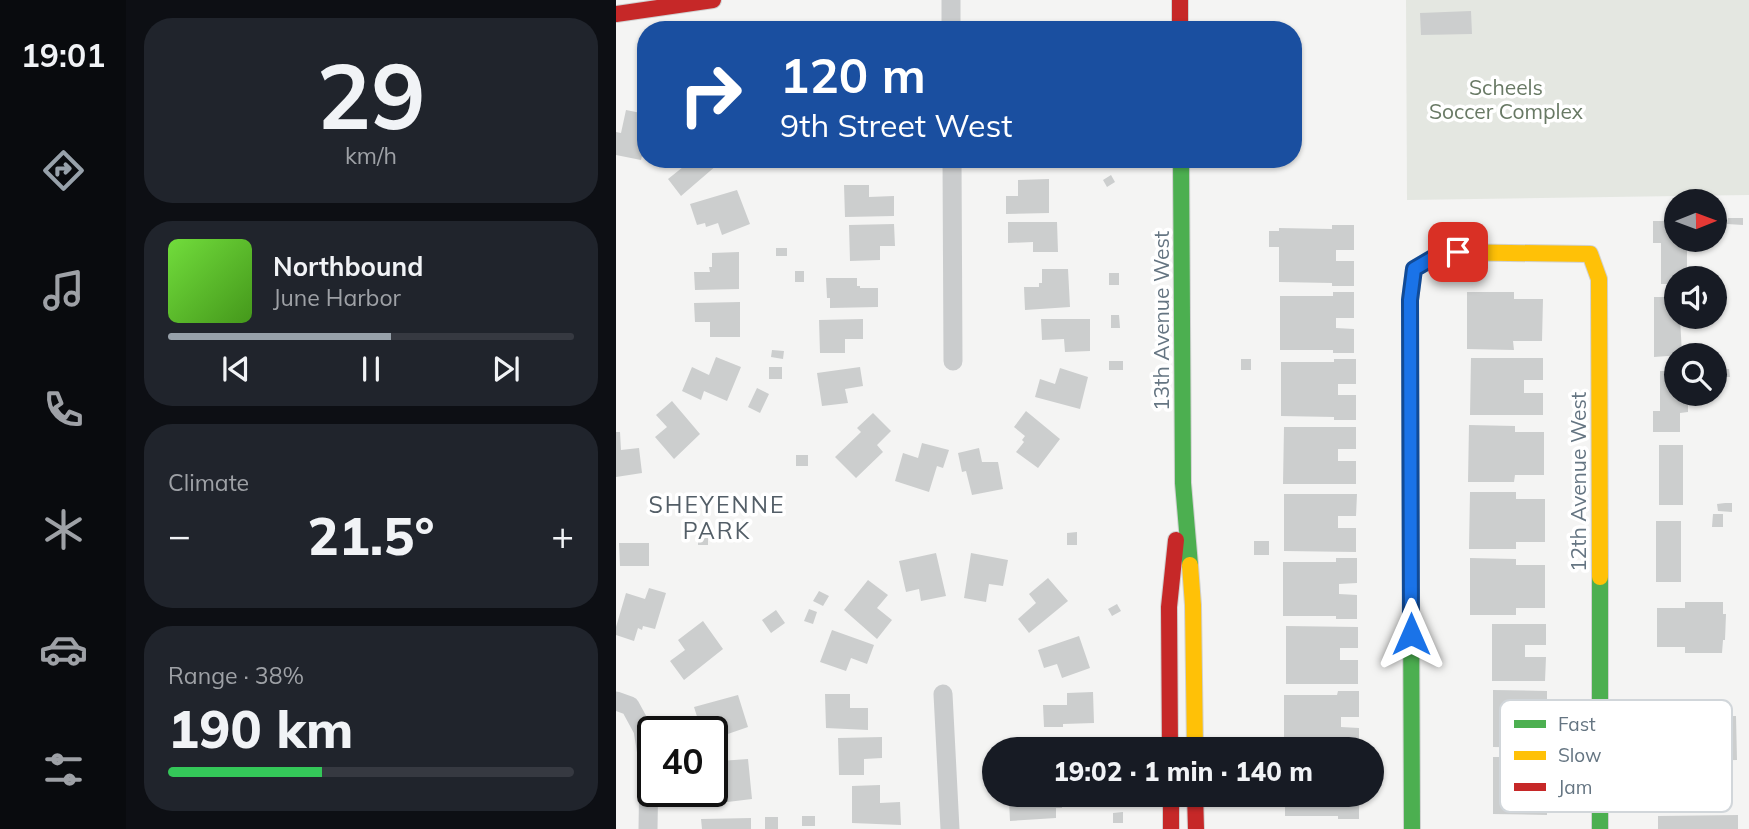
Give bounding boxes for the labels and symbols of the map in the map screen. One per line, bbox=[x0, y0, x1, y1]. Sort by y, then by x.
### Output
park label: Scheels Soccer Complex bbox=[1429, 74, 1583, 124]
north arrow bbox=[1664, 189, 1727, 252]
pin bbox=[1428, 222, 1488, 282]
street label: 13th Avenue West bbox=[1148, 231, 1174, 411]
street label: 12th Avenue West bbox=[1565, 392, 1591, 572]
district label: SHEYENNE PARK bbox=[648, 490, 786, 545]
position arrow bbox=[1374, 597, 1448, 671]
legend bbox=[1500, 700, 1732, 812]
text: Fast bbox=[1558, 712, 1596, 736]
speed limit sign: 40 bbox=[637, 716, 728, 807]
text: Slow bbox=[1558, 743, 1602, 767]
text: Jam bbox=[1558, 775, 1592, 799]

